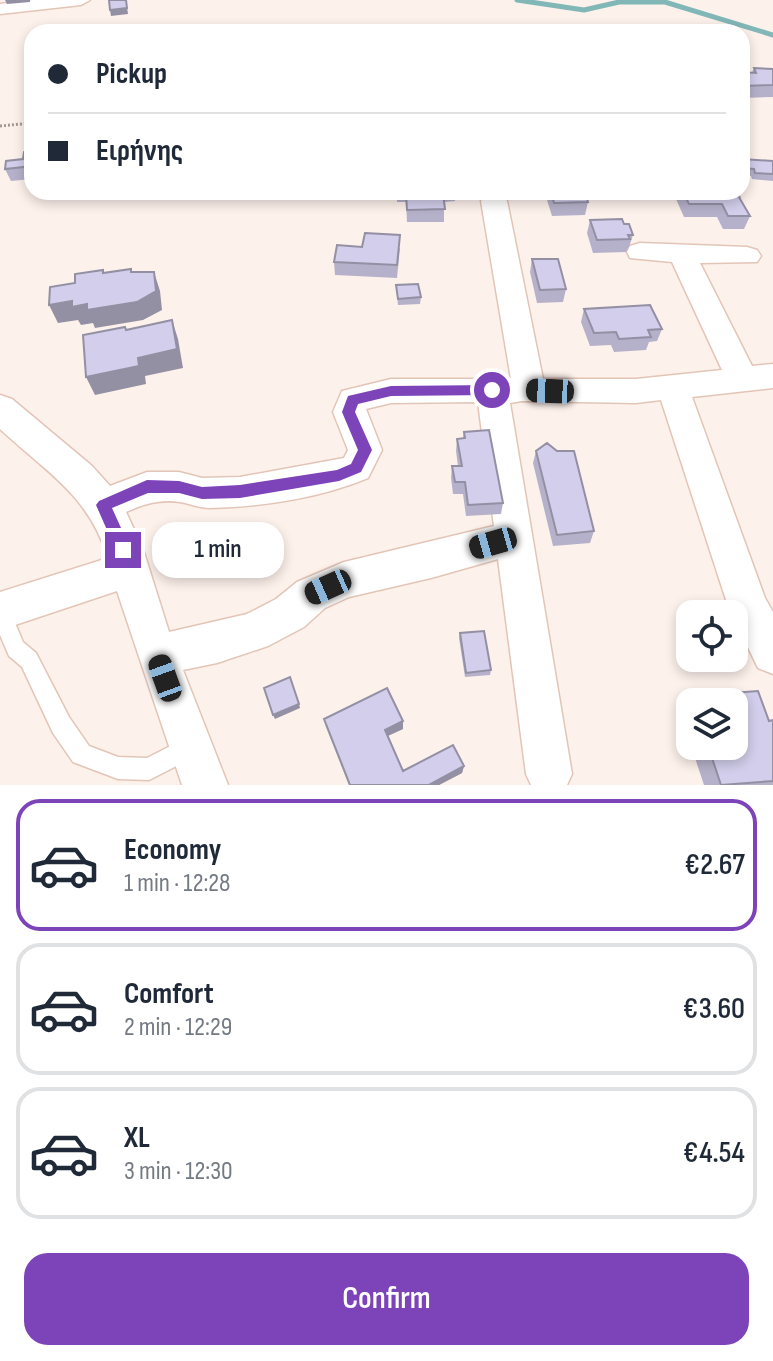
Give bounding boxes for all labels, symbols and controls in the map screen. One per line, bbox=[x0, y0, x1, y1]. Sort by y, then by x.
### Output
text: Pickup bbox=[96, 56, 167, 92]
text: Ειρήνης bbox=[96, 133, 183, 169]
route start bbox=[474, 372, 510, 408]
car bbox=[526, 378, 574, 404]
callout: 1 min bbox=[151, 522, 283, 578]
car bbox=[467, 525, 519, 561]
route end bbox=[105, 532, 141, 568]
text: 1 min bbox=[194, 534, 242, 565]
car bbox=[301, 566, 355, 608]
map controls bbox=[676, 600, 748, 760]
button: locate bbox=[676, 600, 748, 672]
car bbox=[146, 651, 184, 705]
button: layers bbox=[676, 688, 748, 760]
icon: car bbox=[28, 829, 100, 901]
text: Economy bbox=[124, 832, 221, 868]
text: €2.67 bbox=[684, 847, 745, 883]
text: 1 min · 12:28 bbox=[124, 868, 230, 899]
icon: car bbox=[28, 973, 100, 1045]
text: Comfort bbox=[124, 976, 214, 1012]
text: €3.60 bbox=[683, 991, 745, 1027]
text: 2 min · 12:29 bbox=[124, 1012, 232, 1043]
icon: car bbox=[28, 1117, 100, 1189]
text: XL bbox=[124, 1120, 150, 1156]
text: €4.54 bbox=[683, 1135, 745, 1171]
text: 3 min · 12:30 bbox=[124, 1156, 233, 1187]
button: Confirm bbox=[24, 1253, 749, 1345]

